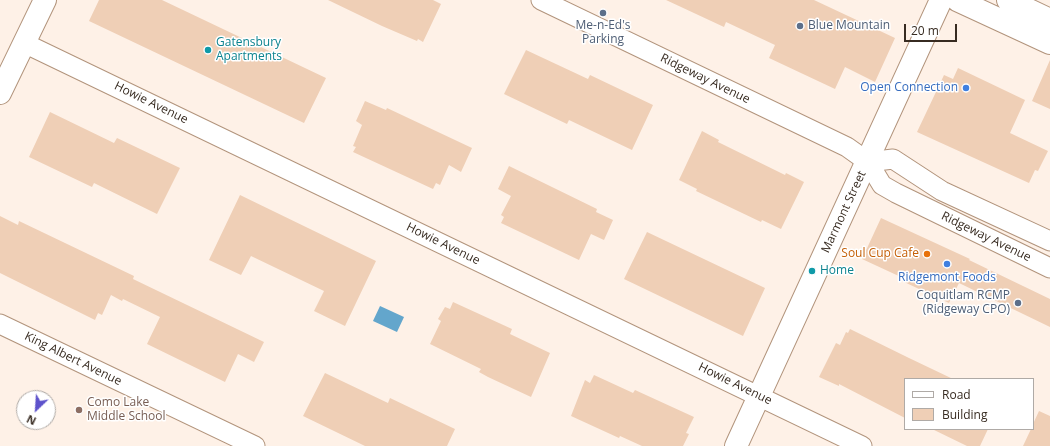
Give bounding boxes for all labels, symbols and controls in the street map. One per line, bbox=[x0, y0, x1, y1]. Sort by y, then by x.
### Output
marker: Me-n-Ed's Parking bbox=[598, 8, 608, 18]
scale bar bbox=[906, 16, 959, 42]
place label: Me-n-Ed's Parking bbox=[576, 19, 630, 47]
place label: Blue Mountain bbox=[808, 19, 890, 33]
marker: Blue Mountain bbox=[795, 21, 805, 31]
text: 20 m bbox=[911, 22, 939, 39]
place label: Gatensbury Apartments bbox=[216, 36, 282, 64]
marker: Gatensbury Apartments bbox=[203, 45, 213, 55]
street label: Ridgeway Avenue bbox=[658, 51, 752, 107]
street label: Howie Avenue bbox=[112, 79, 190, 127]
place label: Open Connection bbox=[860, 81, 958, 95]
marker: Open Connection bbox=[961, 83, 971, 93]
street label: Marmont Street bbox=[819, 169, 869, 255]
street label: Ridgeway Avenue bbox=[939, 209, 1033, 265]
street label: Howie Avenue bbox=[404, 220, 482, 268]
place label: Soul Cup Cafe bbox=[841, 247, 919, 261]
marker: Soul Cup Cafe bbox=[922, 249, 932, 259]
marker: Ridgemont Foods bbox=[942, 259, 952, 269]
place label: Home bbox=[820, 264, 854, 278]
marker: Home bbox=[807, 266, 817, 276]
place label: Ridgemont Foods bbox=[898, 271, 996, 285]
place label: Coquitlam RCMP (Ridgeway CPO) bbox=[916, 289, 1010, 317]
marker: Coquitlam RCMP (Ridgeway CPO) bbox=[1013, 298, 1023, 308]
street label: King Albert Avenue bbox=[22, 329, 124, 389]
street label: Howie Avenue bbox=[696, 360, 774, 408]
legend bbox=[904, 378, 1034, 430]
text: Road bbox=[942, 386, 971, 403]
north arrow bbox=[16, 390, 56, 430]
place label: Como Lake Middle School bbox=[87, 396, 166, 424]
marker: Como Lake Middle School bbox=[74, 405, 84, 415]
text: Building bbox=[942, 406, 987, 423]
text: N bbox=[24, 412, 38, 429]

